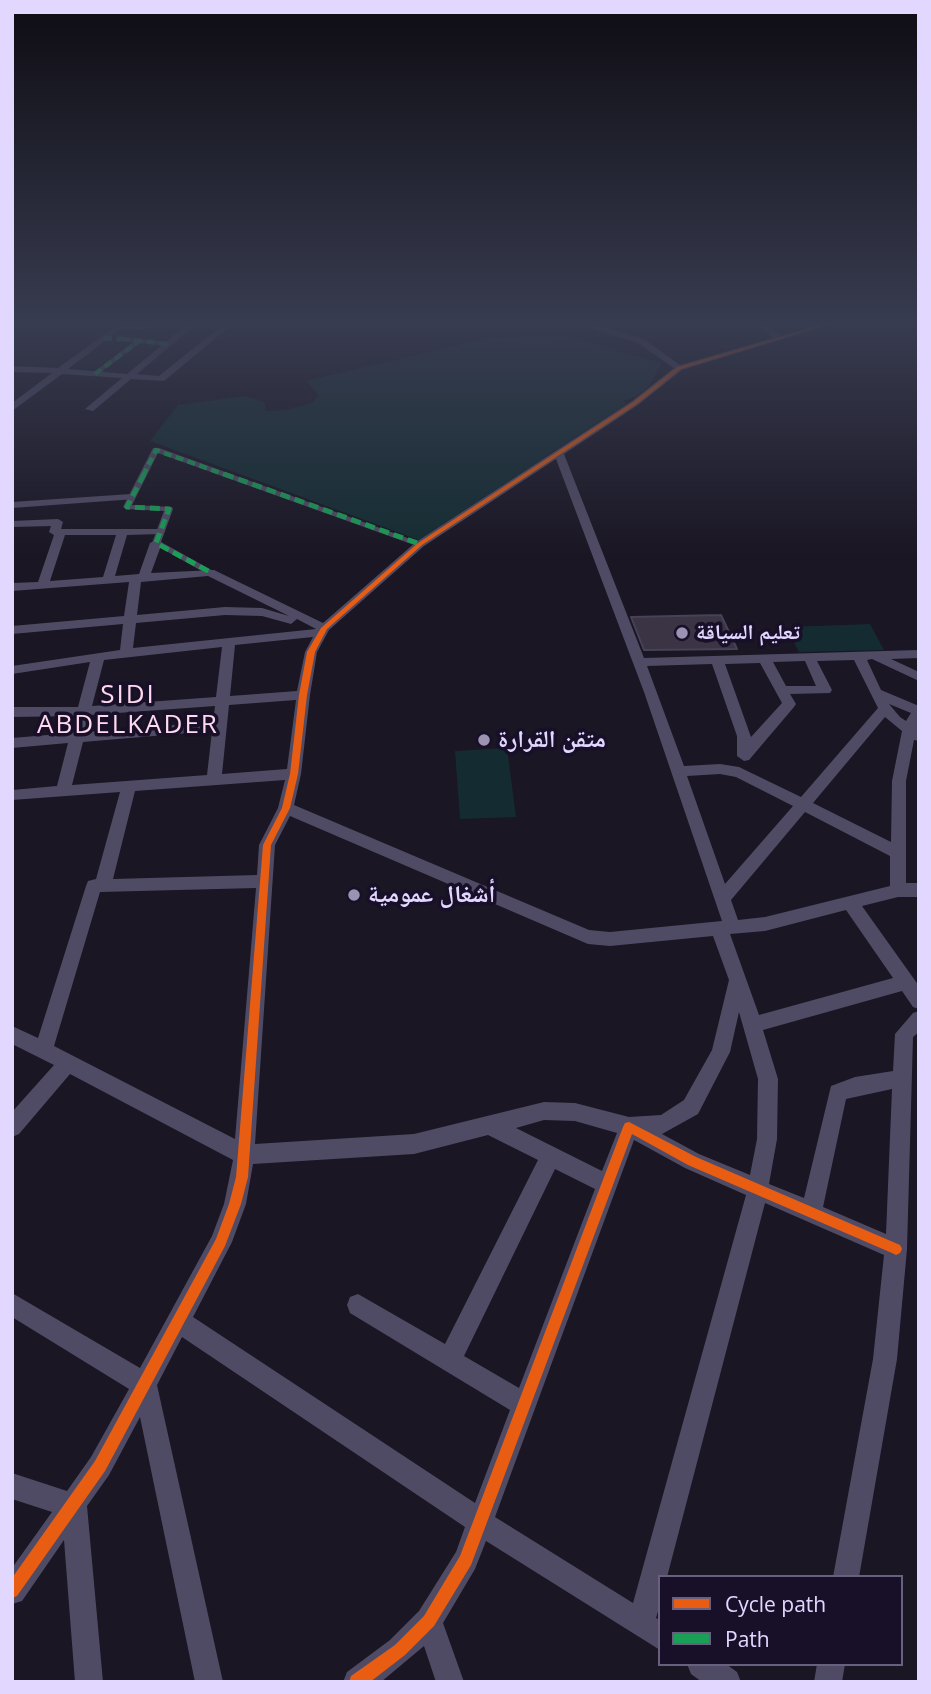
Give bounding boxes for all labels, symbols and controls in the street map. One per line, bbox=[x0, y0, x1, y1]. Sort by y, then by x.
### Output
place label: تعليم السياقة bbox=[696, 620, 800, 646]
marker: تعليم السياقة bbox=[674, 625, 690, 641]
district label: SIDI ABDELKADER bbox=[38, 680, 218, 742]
place label: متقن القرارة bbox=[498, 726, 606, 754]
marker: متقن القرارة bbox=[476, 732, 492, 748]
place label: أشغال عمومية bbox=[368, 881, 495, 909]
marker: أشغال عمومية bbox=[346, 887, 362, 903]
legend bbox=[658, 1575, 903, 1666]
text: Cycle path bbox=[725, 1590, 826, 1618]
text: Path bbox=[725, 1625, 770, 1653]

